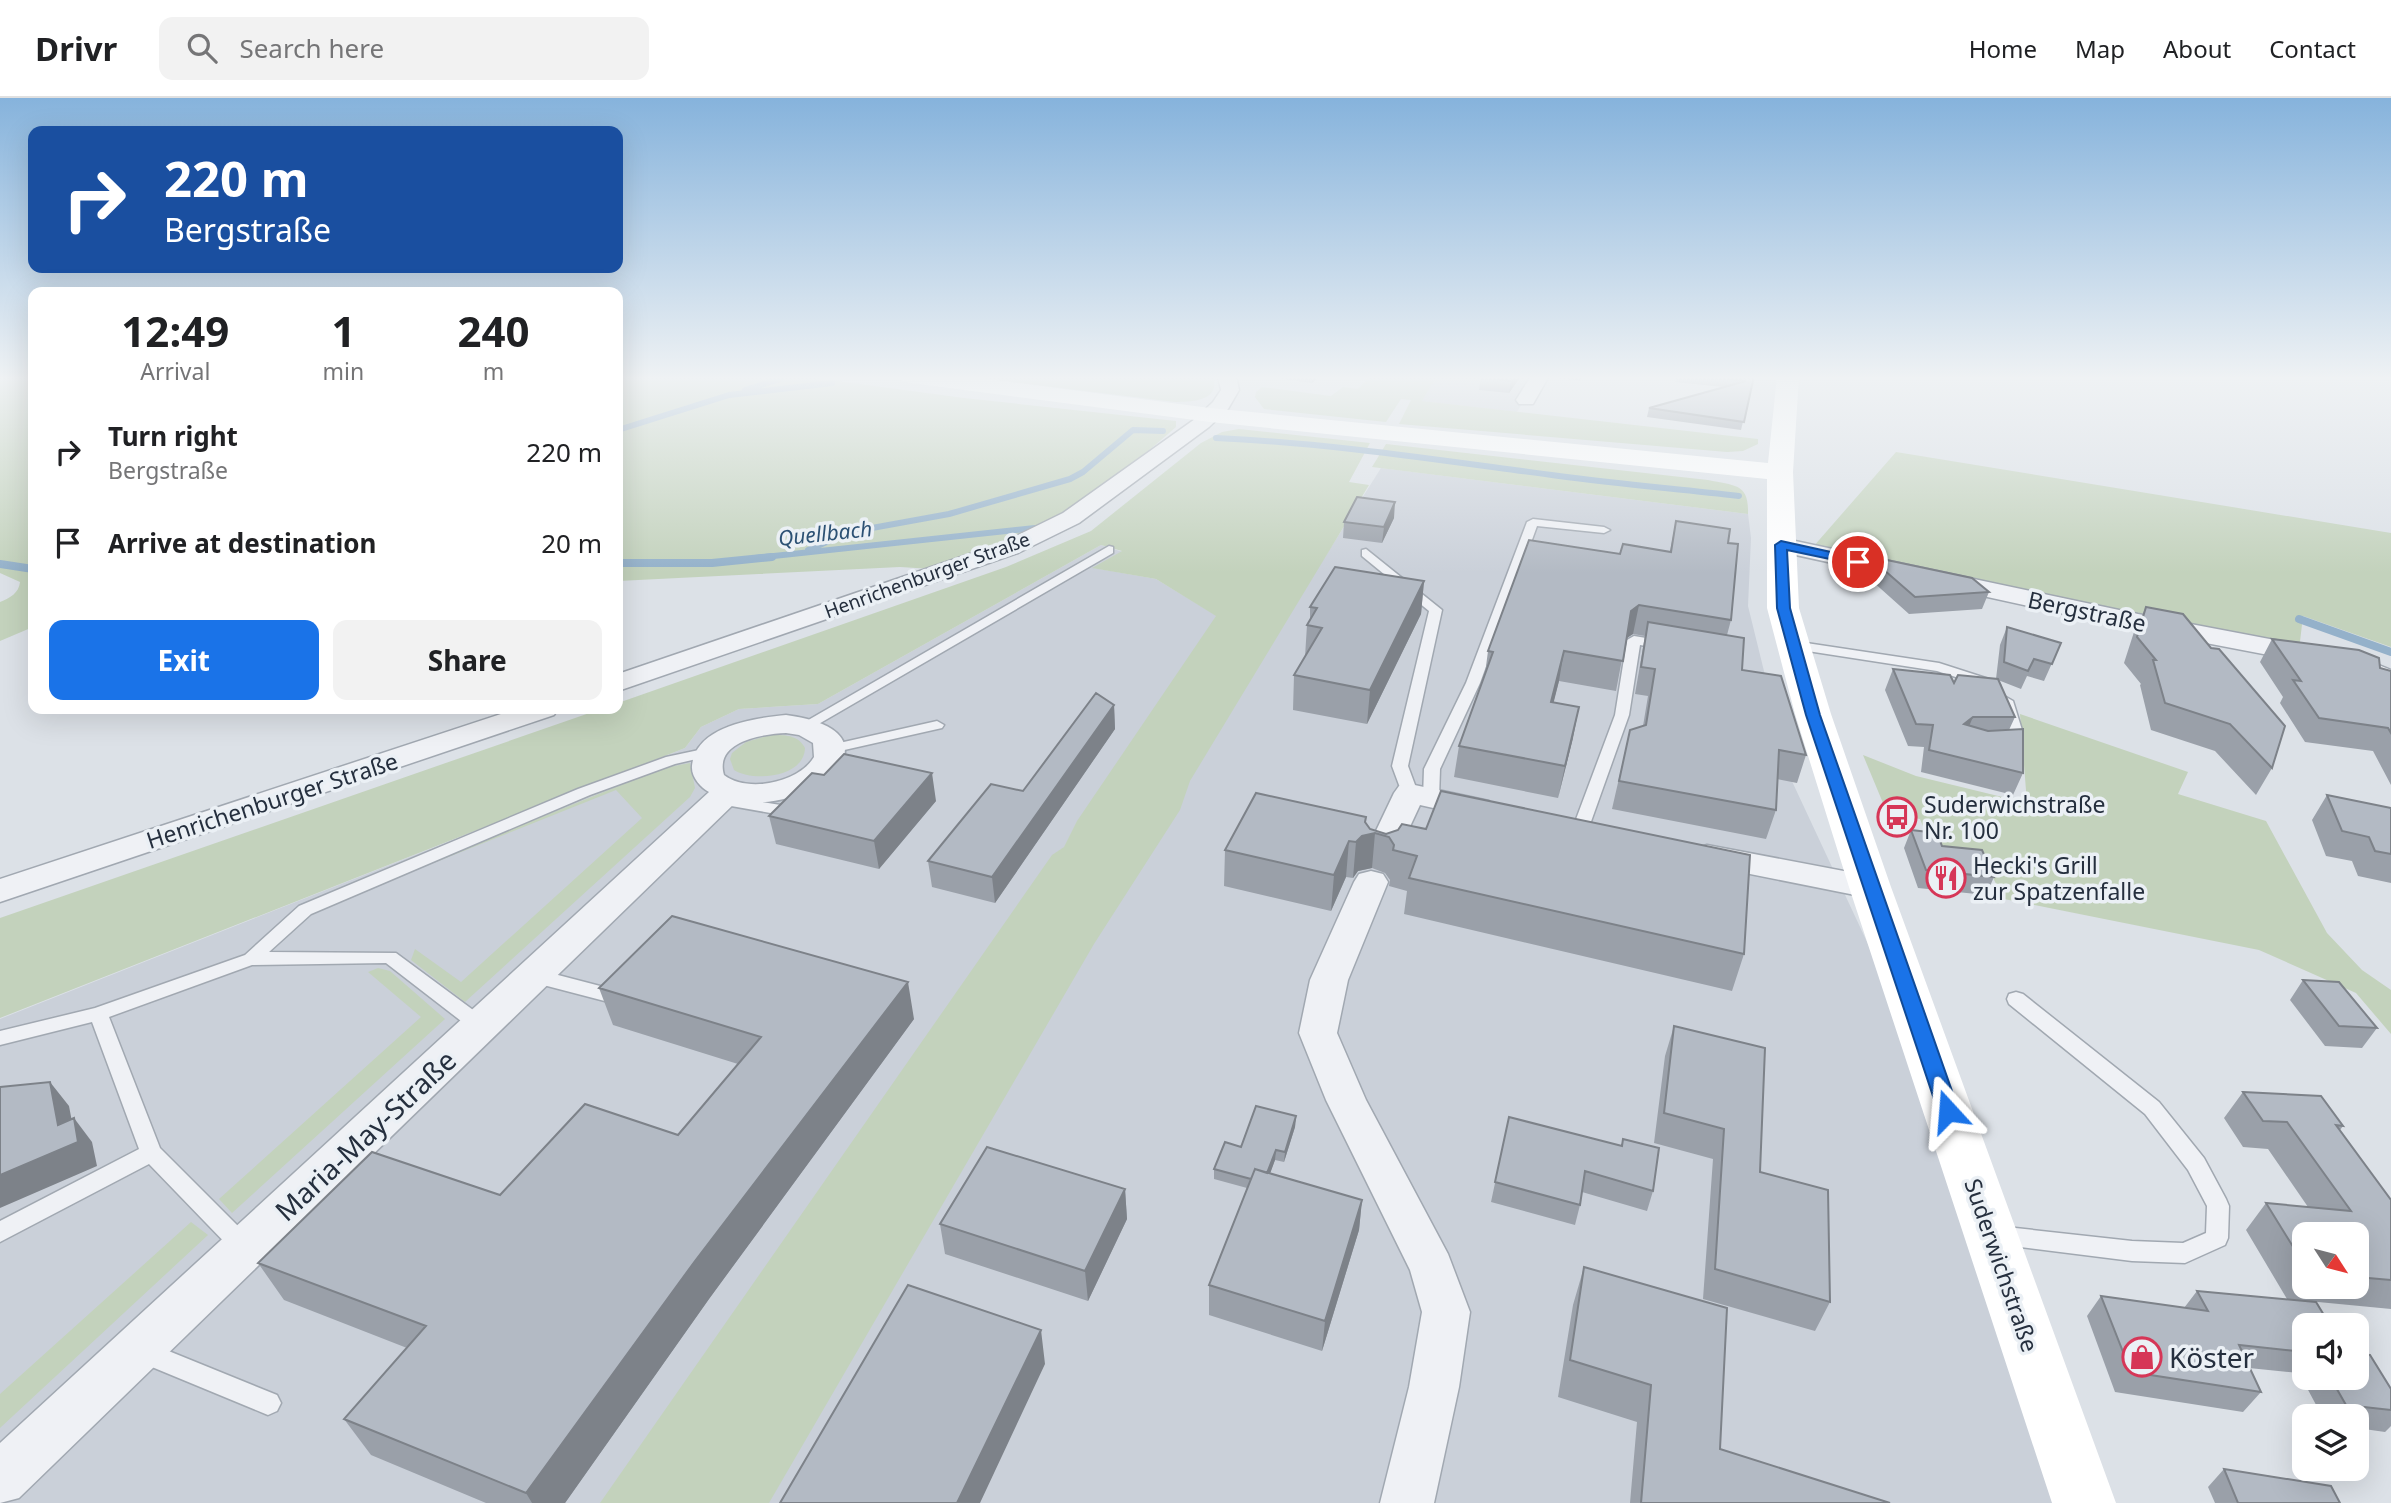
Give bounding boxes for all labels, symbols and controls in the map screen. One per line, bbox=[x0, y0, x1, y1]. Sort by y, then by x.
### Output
search box bbox=[159, 17, 649, 80]
text: Drivr bbox=[35, 26, 117, 71]
icon: search bbox=[183, 29, 221, 67]
text: Search here bbox=[239, 30, 384, 66]
text: Home bbox=[1969, 32, 2037, 65]
text: Map bbox=[2075, 32, 2125, 65]
text: About bbox=[2163, 32, 2231, 65]
text: Contact bbox=[2269, 32, 2356, 65]
text: 220 m bbox=[164, 145, 309, 211]
icon: right bbox=[49, 154, 140, 245]
text: Bergstraße bbox=[164, 208, 331, 251]
text: 12:49 bbox=[121, 302, 229, 359]
text: 1 bbox=[331, 302, 355, 359]
text: 240 bbox=[458, 302, 530, 359]
text: Arrival bbox=[140, 355, 210, 387]
text: min bbox=[323, 355, 364, 387]
text: m bbox=[483, 355, 504, 387]
text: Turn right bbox=[108, 418, 238, 454]
icon: right bbox=[49, 433, 87, 471]
text: 220 m bbox=[526, 434, 602, 470]
text: Bergstraße bbox=[108, 454, 228, 486]
water label: Quellbach bbox=[777, 514, 873, 552]
icon: arrive bbox=[49, 524, 87, 562]
text: Arrive at destination bbox=[108, 525, 377, 561]
text: 20 m bbox=[541, 525, 602, 561]
street label: Henrichenburger Straße bbox=[821, 526, 1033, 624]
pin bbox=[1828, 532, 1888, 592]
icon: arrive bbox=[1839, 543, 1877, 581]
street label: Bergstraße bbox=[2025, 583, 2149, 639]
button: Exit bbox=[49, 620, 319, 700]
button: Share bbox=[333, 620, 602, 700]
street label: Henrichenburger Straße bbox=[142, 744, 402, 856]
place label: Suderwichstraße Nr. 100 bbox=[1924, 788, 2105, 846]
bus stop icon: Suderwichstraße Nr. 100 bbox=[1876, 796, 1918, 838]
place label: Hecki's Grill zur Spatzenfalle bbox=[1973, 849, 2145, 907]
restaurant icon: Hecki's Grill zur Spatzenfalle bbox=[1925, 857, 1967, 899]
street label: Maria-May-Straße bbox=[266, 1041, 464, 1229]
position arrow bbox=[1911, 1074, 1985, 1148]
street label: Suderwichstraße bbox=[1957, 1174, 2047, 1356]
north arrow bbox=[2292, 1222, 2370, 1298]
map controls bbox=[2292, 1222, 2369, 1481]
button: sound bbox=[2292, 1313, 2369, 1390]
shop icon: Köster bbox=[2121, 1336, 2163, 1378]
place label: Köster bbox=[2169, 1338, 2255, 1376]
button: layers bbox=[2292, 1404, 2369, 1481]

